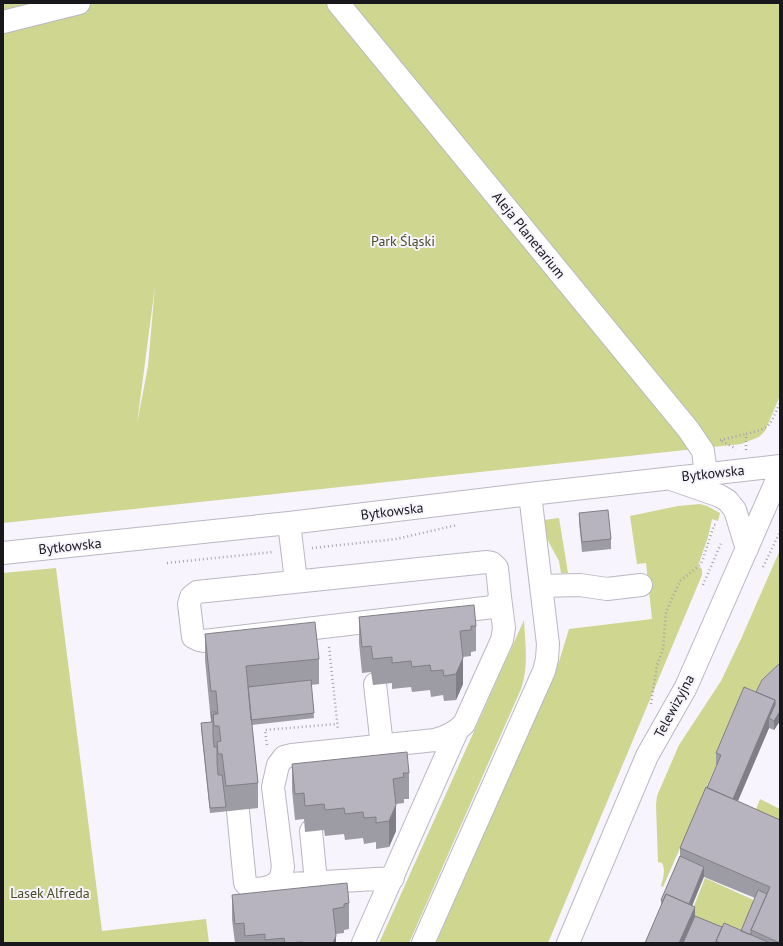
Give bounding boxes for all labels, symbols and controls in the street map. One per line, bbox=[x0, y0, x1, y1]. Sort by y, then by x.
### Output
street label: Aleja Planetarium bbox=[488, 188, 570, 282]
park label: Park Śląski bbox=[371, 232, 435, 250]
street label: Bytkowska bbox=[681, 461, 745, 485]
street label: Bytkowska bbox=[360, 498, 424, 524]
street label: Bytkowska bbox=[38, 534, 102, 558]
street label: Telewizyjna bbox=[650, 671, 698, 741]
park label: Lasek Alfreda bbox=[10, 884, 90, 902]

